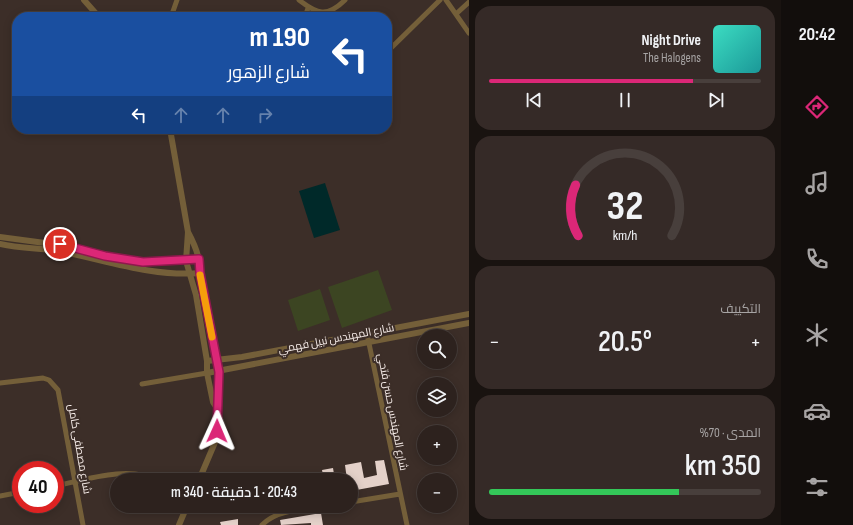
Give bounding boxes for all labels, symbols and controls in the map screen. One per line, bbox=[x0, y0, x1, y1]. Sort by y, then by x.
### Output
text: 190 m bbox=[249, 21, 310, 54]
text: 20:42 bbox=[799, 24, 835, 45]
icon: left bbox=[324, 28, 376, 80]
text: Night Drive bbox=[642, 31, 701, 50]
text: The Halogens bbox=[643, 50, 701, 66]
text: شارع الزهور bbox=[228, 62, 310, 83]
icon: previous bbox=[523, 89, 545, 111]
icon: pause bbox=[614, 89, 636, 111]
icon: next bbox=[705, 89, 727, 111]
icon: directions bbox=[803, 93, 831, 121]
icon: left bbox=[128, 104, 150, 126]
icon: ahead bbox=[170, 104, 192, 126]
icon: ahead bbox=[212, 104, 234, 126]
icon: right bbox=[254, 104, 276, 126]
icon: music bbox=[803, 169, 831, 197]
text: 32 bbox=[607, 181, 643, 230]
text: km/h bbox=[613, 226, 637, 243]
pin bbox=[43, 227, 77, 261]
icon: arrive bbox=[49, 233, 71, 255]
icon: phone bbox=[803, 245, 831, 273]
text: التكييف bbox=[720, 301, 761, 317]
street label: شارع المهندس نبيل فهمي bbox=[277, 321, 396, 358]
icon: climate bbox=[803, 321, 831, 349]
text: 20.5° bbox=[598, 324, 652, 360]
map controls bbox=[417, 329, 457, 513]
button: search bbox=[417, 329, 457, 369]
text: − bbox=[489, 329, 500, 356]
text: + bbox=[750, 329, 761, 356]
street label: شارع المهندس حسن فتحي bbox=[373, 352, 410, 472]
button: layers bbox=[417, 377, 457, 417]
icon: car bbox=[803, 397, 831, 425]
street label: شارع مصطفى كامل bbox=[64, 403, 94, 495]
position arrow bbox=[196, 410, 238, 452]
button: + bbox=[417, 425, 457, 465]
text: المدى · 70% bbox=[699, 425, 761, 441]
text: 350 km bbox=[685, 448, 761, 484]
speed limit sign: 40 bbox=[12, 461, 64, 513]
button: − bbox=[417, 473, 457, 513]
icon: filters bbox=[803, 473, 831, 501]
text: 20:43 · 1 دقيقة · 340 m bbox=[171, 483, 297, 502]

